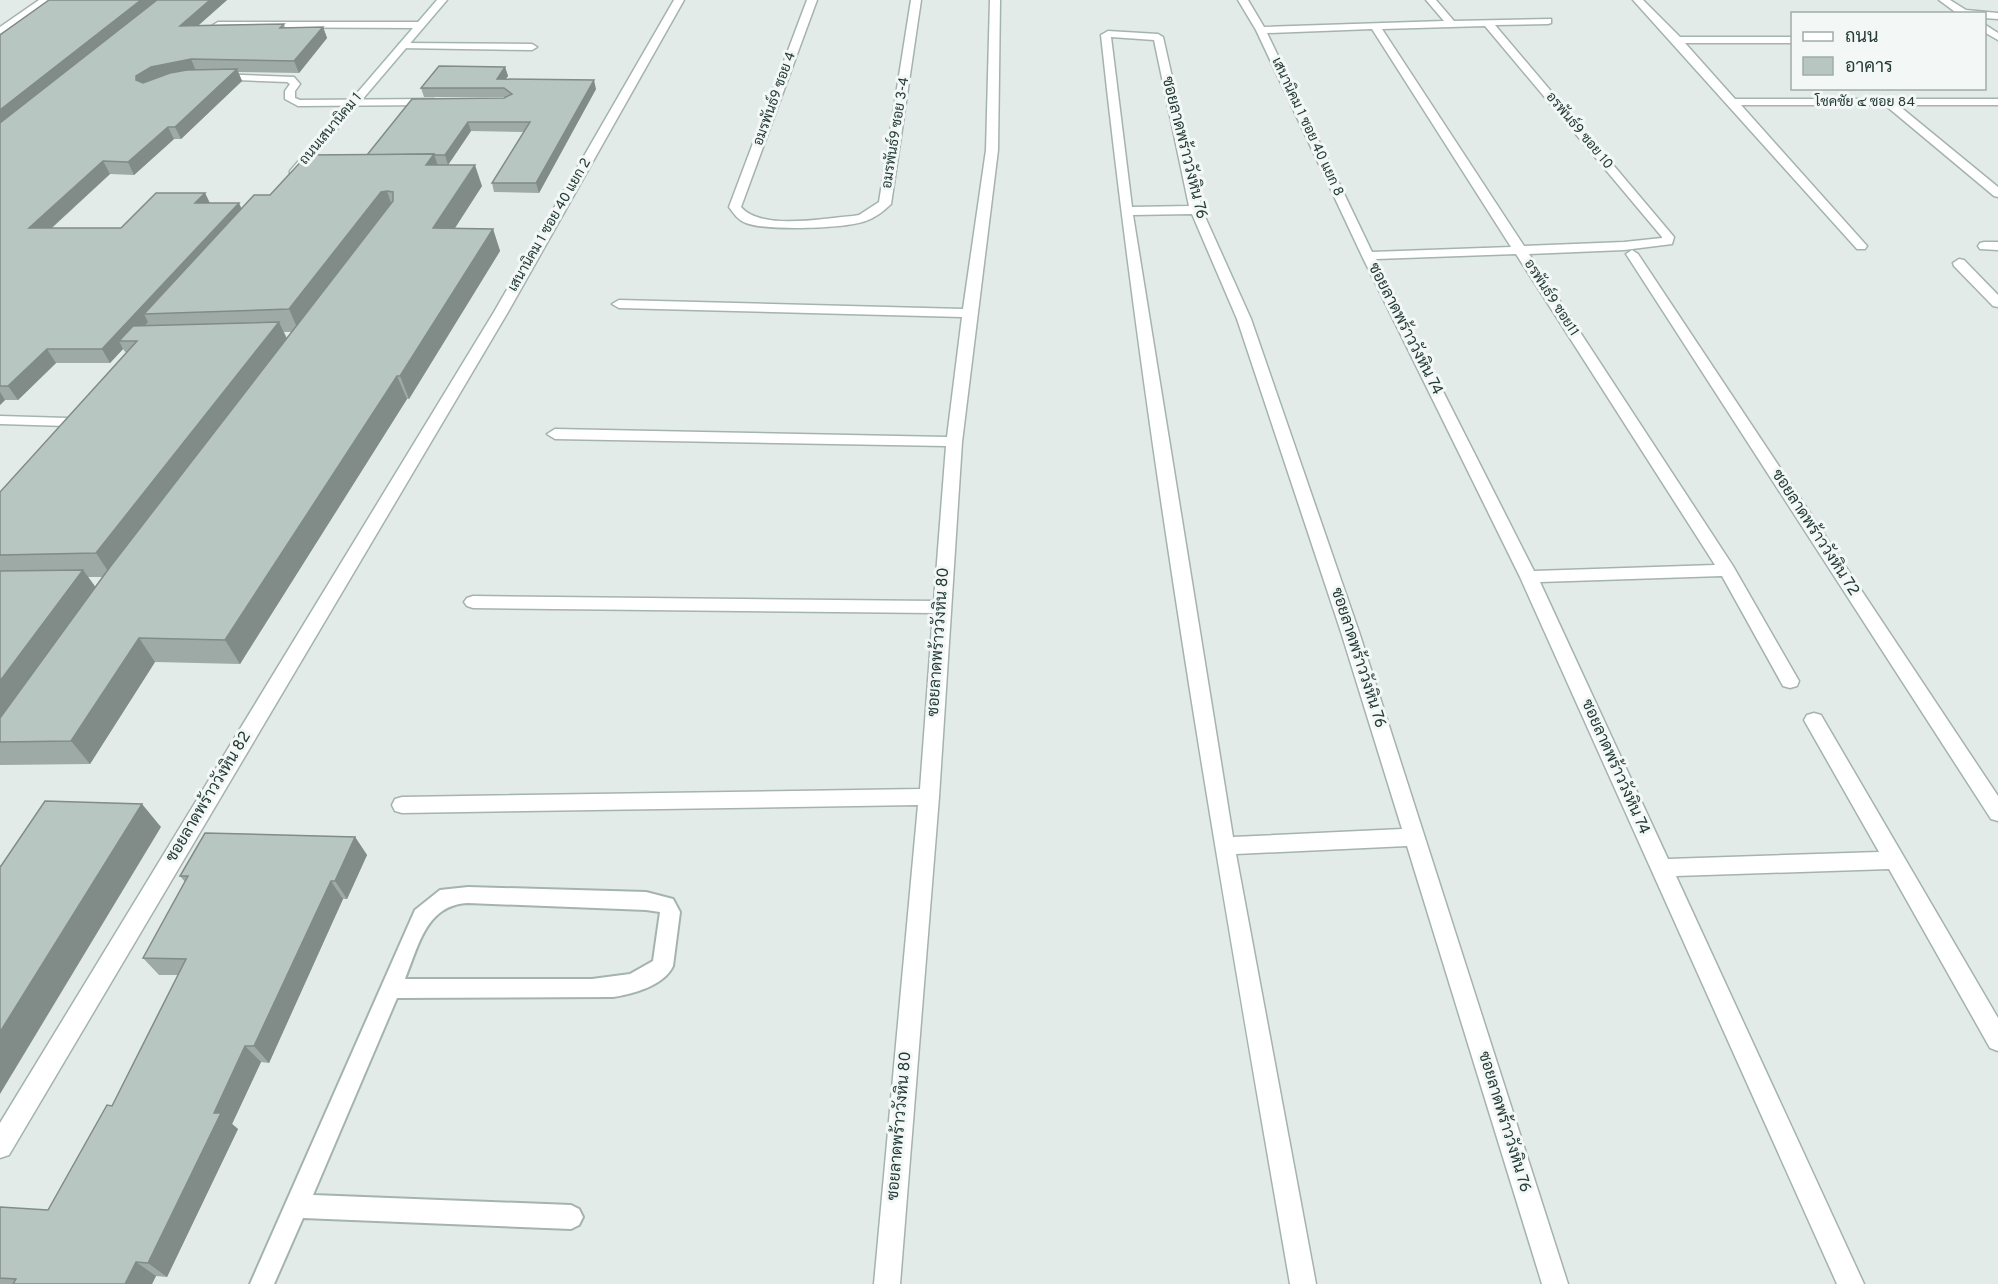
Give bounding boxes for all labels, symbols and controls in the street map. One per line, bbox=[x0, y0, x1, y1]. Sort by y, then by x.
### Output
legend bbox=[1791, 12, 1986, 90]
text: ถนน bbox=[1845, 26, 1878, 49]
street label: อมรพันธ์9 ซอย 4 bbox=[748, 49, 800, 148]
street label: เสนานิคม 1 ซอย 40 แยก 8 bbox=[1267, 55, 1348, 199]
text: อาคาร bbox=[1845, 56, 1893, 79]
street label: ซอยลาดพร้าววังหิน 76 bbox=[1157, 74, 1213, 221]
street label: อมรพันธ์9 ซอย 3-4 bbox=[877, 76, 913, 190]
street label: อรพันธ์9 ซอย 10 bbox=[1542, 88, 1618, 173]
street label: ถนนเสนานิคม 1 bbox=[295, 89, 366, 168]
street label: โชคชัย ๔ ซอย 84 bbox=[1814, 93, 1915, 111]
street label: เสนานิคม 1 ซอย 40 แยก 2 bbox=[504, 155, 595, 295]
street label: อรพันธ์9 ซอย11 bbox=[1520, 255, 1584, 340]
street label: ซอยลาดพร้าววังหิน 74 bbox=[1363, 259, 1449, 399]
street label: ซอยลาดพร้าววังหิน 72 bbox=[1767, 465, 1865, 600]
street label: ซอยลาดพร้าววังหิน 80 bbox=[922, 567, 954, 717]
street label: ซอยลาดพร้าววังหิน 76 bbox=[1326, 585, 1392, 731]
street label: ซอยลาดพร้าววังหิน 74 bbox=[1576, 696, 1656, 838]
street label: ซอยลาดพร้าววังหิน 82 bbox=[160, 727, 256, 866]
street label: ซอยลาดพร้าววังหิน 76 bbox=[1473, 1049, 1537, 1195]
street label: ซอยลาดพร้าววังหิน 80 bbox=[882, 1050, 916, 1201]

